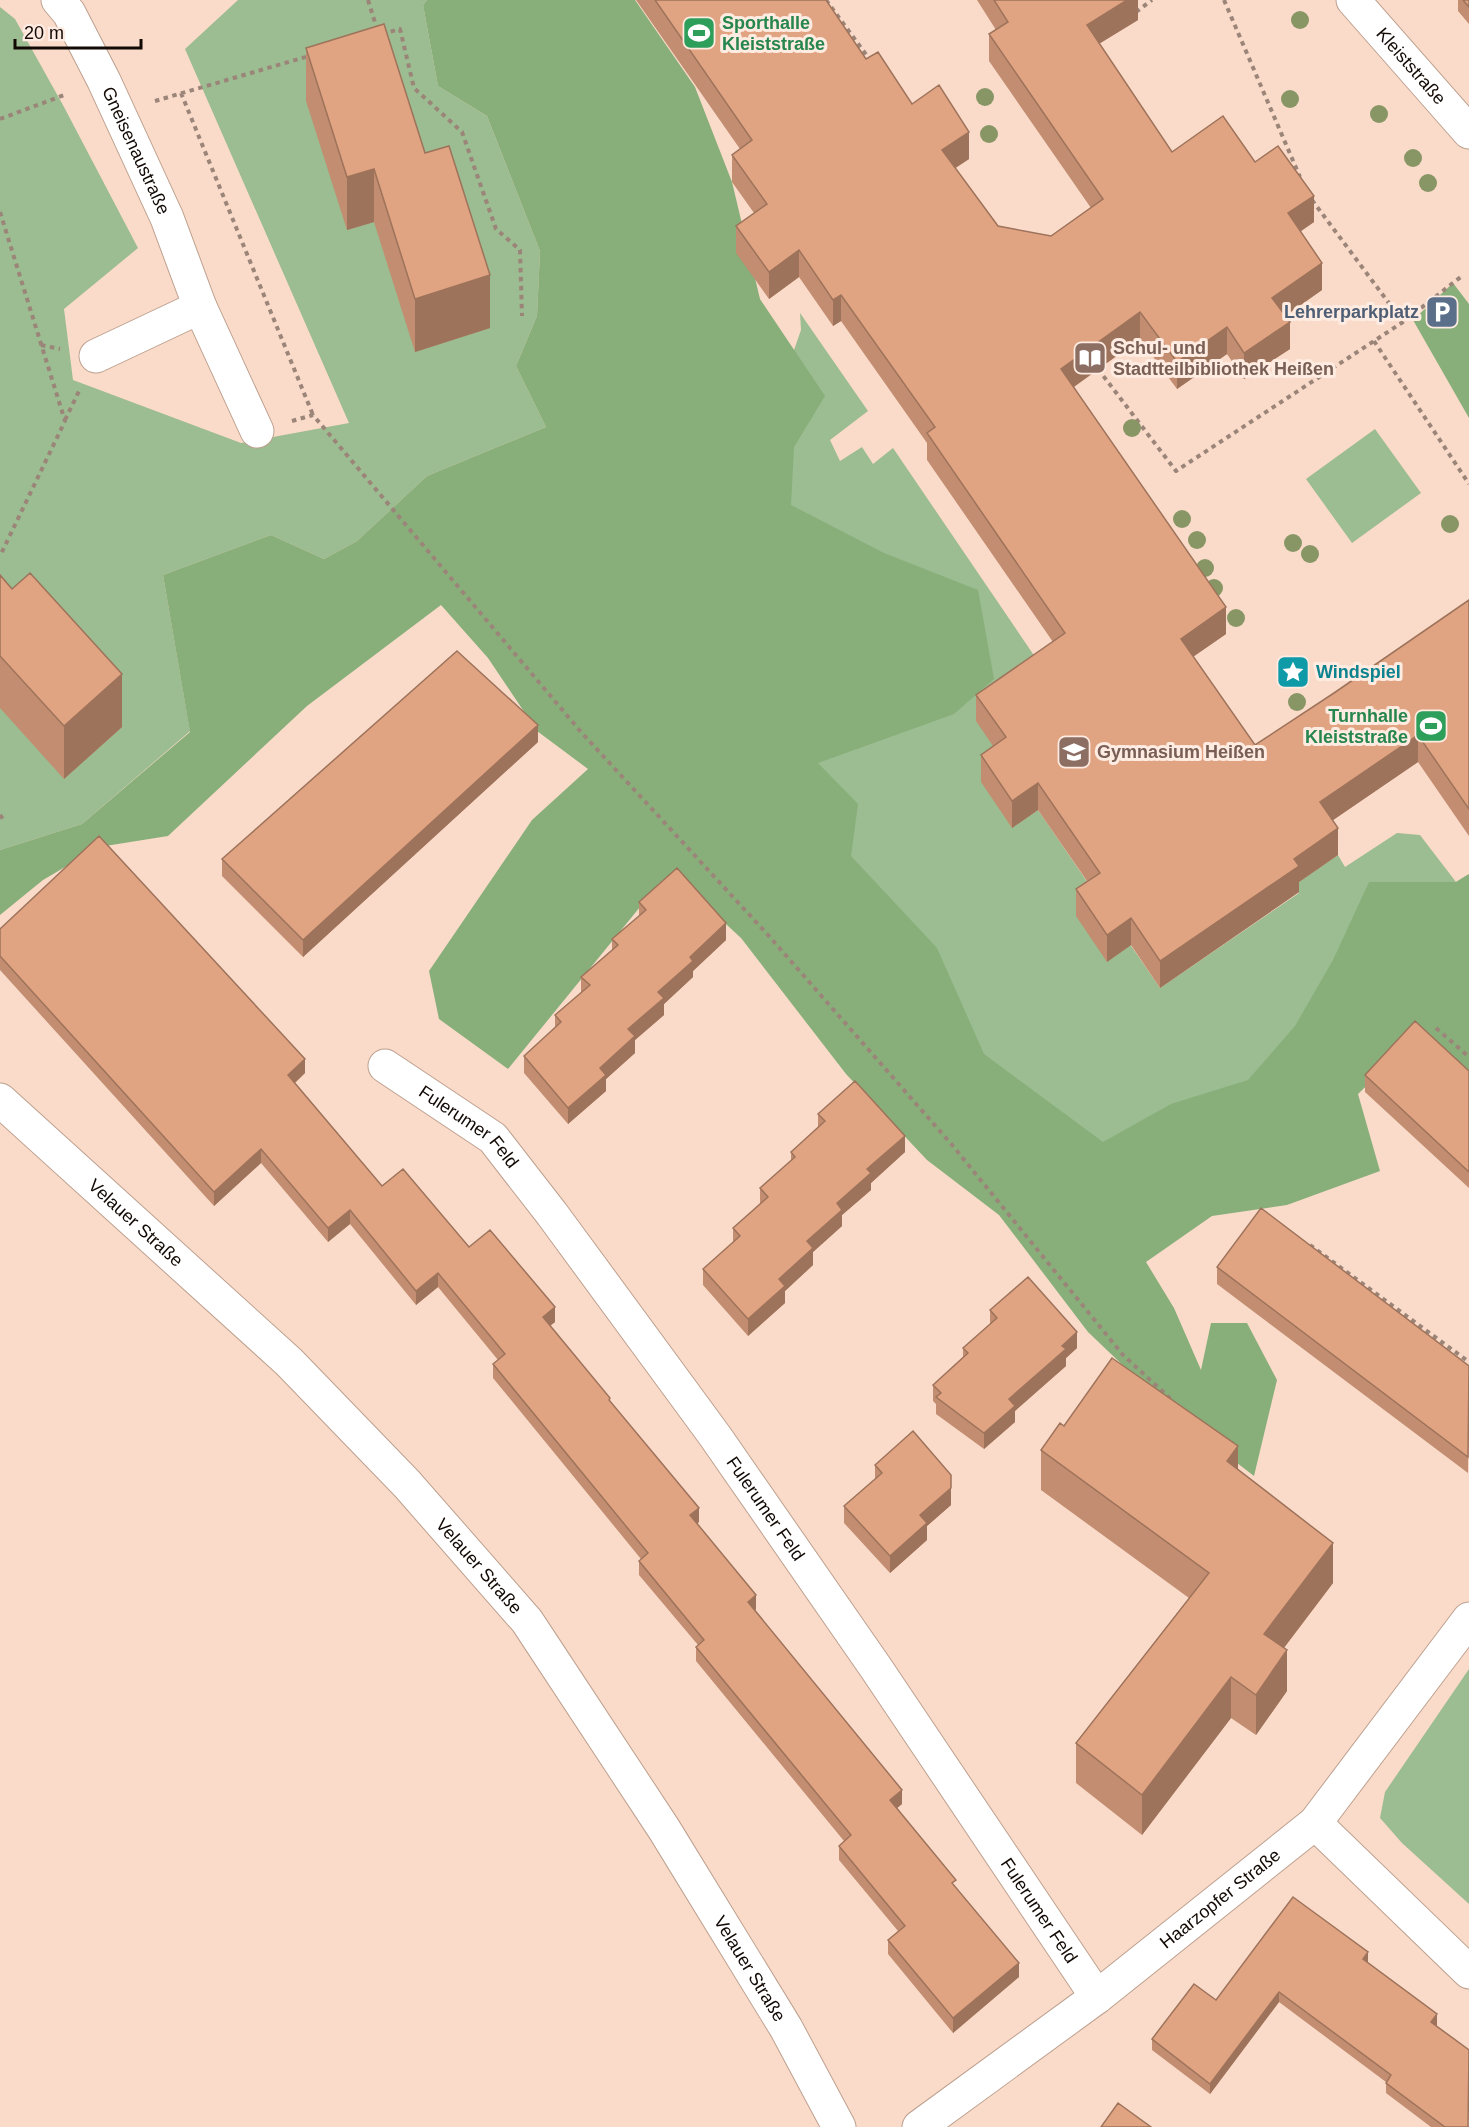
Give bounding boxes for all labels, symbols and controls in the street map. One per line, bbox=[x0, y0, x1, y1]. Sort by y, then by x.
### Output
scale bar bbox=[15, 12, 141, 50]
place label: Sporthalle Kleiststraße bbox=[722, 13, 825, 54]
sports icon: Sporthalle Kleiststraße bbox=[681, 15, 717, 51]
text: 20 m bbox=[24, 23, 64, 43]
street label: Kleiststraße bbox=[1372, 24, 1450, 108]
street label: Gneisenaustraße bbox=[98, 84, 174, 217]
parking icon: Lehrerparkplatz bbox=[1424, 294, 1460, 330]
place label: Lehrerparkplatz bbox=[1284, 302, 1419, 322]
place label: Schul- und Stadtteilbibliothek Heißen bbox=[1113, 338, 1334, 379]
library icon: Schul- und Stadtteilbibliothek Heißen bbox=[1072, 340, 1108, 376]
place icon: Windspiel bbox=[1275, 654, 1311, 690]
place label: Windspiel bbox=[1316, 662, 1401, 682]
place label: Turnhalle Kleiststraße bbox=[1305, 706, 1408, 747]
sports icon: Turnhalle Kleiststraße bbox=[1413, 708, 1449, 744]
school or university icon: Gymnasium Heißen bbox=[1056, 734, 1092, 770]
place label: Gymnasium Heißen bbox=[1097, 742, 1265, 762]
street label: Fulerumer Feld bbox=[415, 1082, 523, 1172]
street label: Velauer Straße bbox=[84, 1175, 187, 1271]
street label: Fulerumer Feld bbox=[722, 1453, 809, 1565]
street label: Velauer Straße bbox=[432, 1514, 526, 1618]
street label: Haarzopfer Straße bbox=[1156, 1845, 1284, 1953]
street label: Fulerumer Feld bbox=[997, 1854, 1081, 1967]
street label: Velauer Straße bbox=[710, 1912, 790, 2025]

